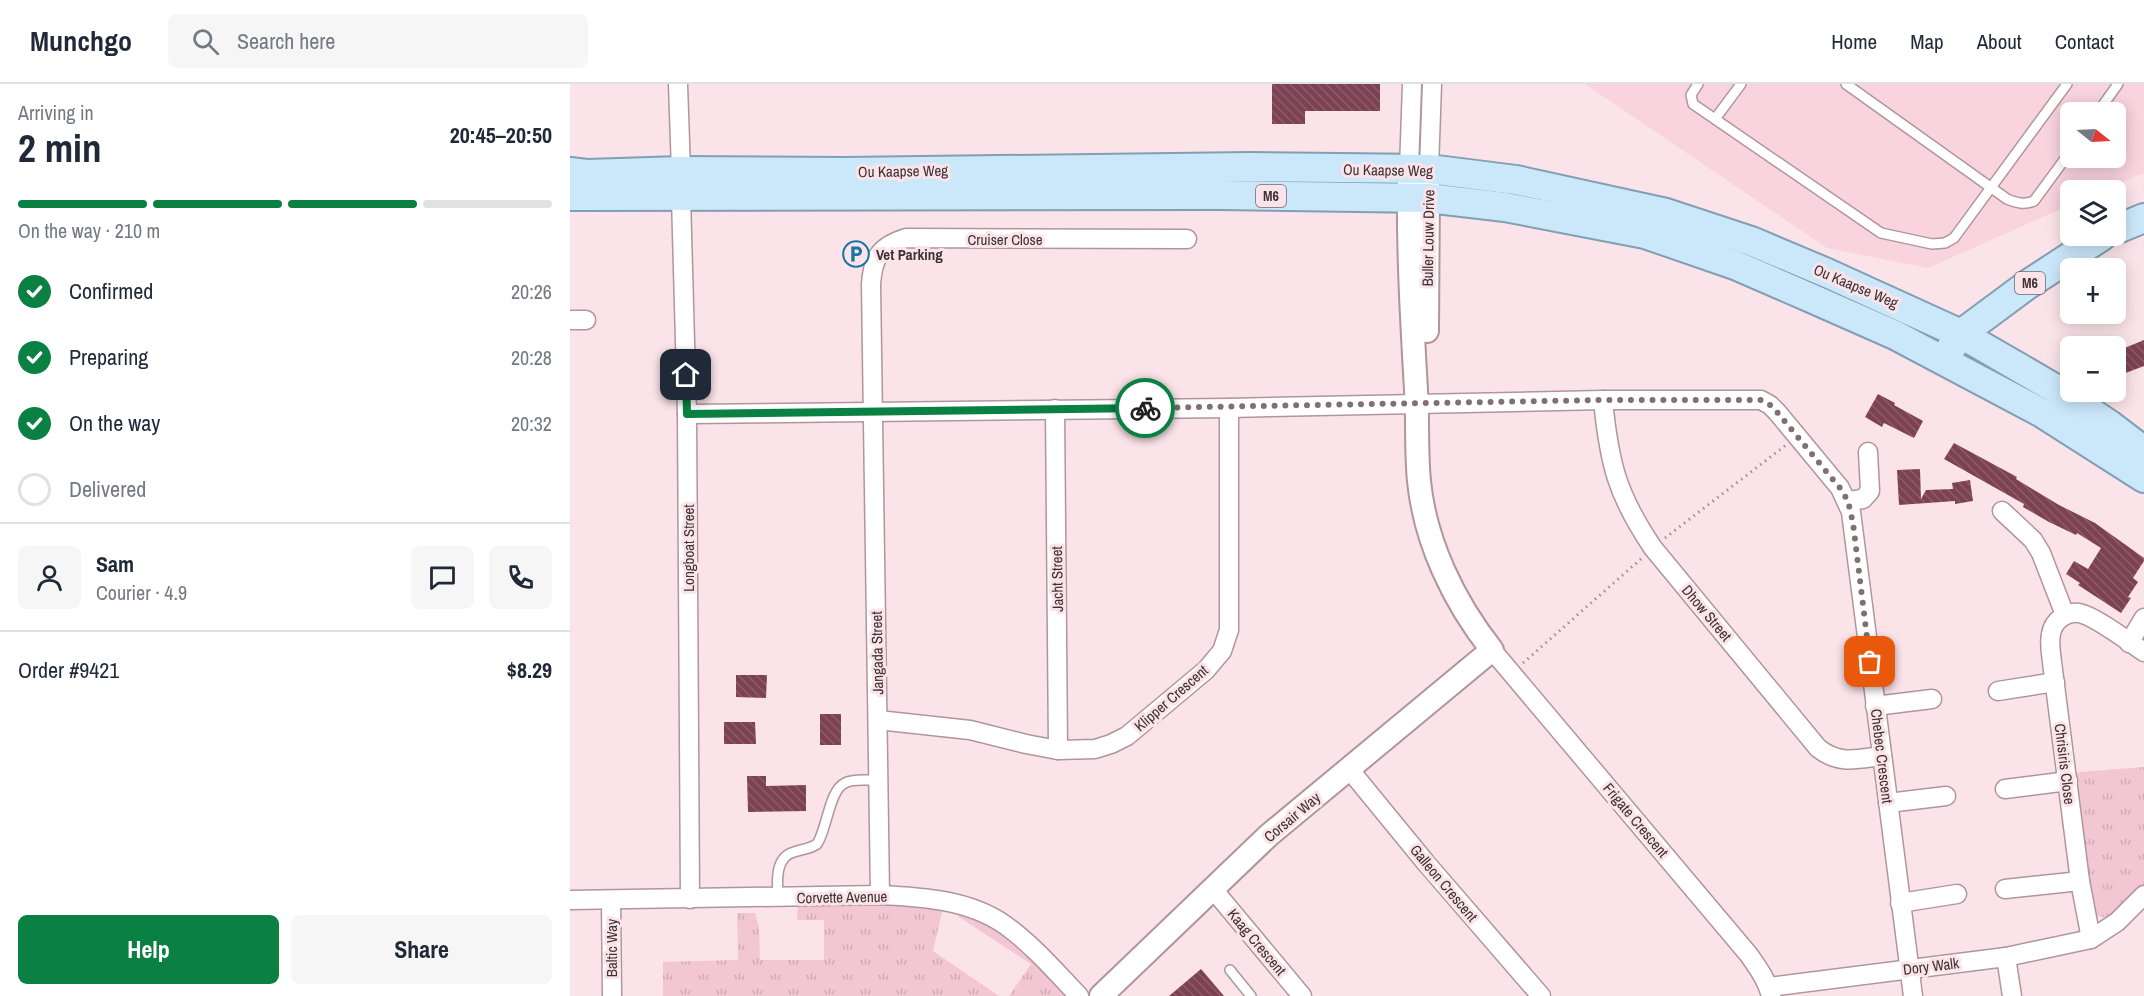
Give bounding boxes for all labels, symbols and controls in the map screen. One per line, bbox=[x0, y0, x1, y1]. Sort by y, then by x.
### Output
search box bbox=[168, 14, 588, 68]
text: Munchgo bbox=[30, 22, 132, 60]
icon: search bbox=[189, 25, 222, 58]
text: Search here bbox=[237, 26, 335, 56]
text: Home bbox=[1831, 27, 1877, 56]
text: Map bbox=[1910, 27, 1944, 56]
text: About bbox=[1977, 27, 2022, 56]
text: Contact bbox=[2055, 27, 2114, 56]
text: Arriving in bbox=[18, 99, 94, 126]
north arrow bbox=[2060, 102, 2126, 168]
map controls bbox=[2060, 102, 2126, 402]
text: 20:45–20:50 bbox=[450, 120, 552, 150]
text: 2 min bbox=[18, 122, 102, 174]
street label: Ou Kaapse Weg bbox=[1343, 159, 1433, 181]
street label: Ou Kaapse Weg bbox=[858, 160, 948, 182]
button: layers bbox=[2060, 180, 2126, 246]
road number: M6 bbox=[1256, 185, 1286, 207]
street label: Buller Louw Drive bbox=[1417, 189, 1439, 287]
text: On the way · 210 m bbox=[18, 217, 160, 244]
street label: Cruiser Close bbox=[967, 229, 1043, 250]
parking icon: Vet Parking bbox=[841, 239, 871, 269]
place label: Vet Parking bbox=[876, 244, 943, 265]
button: + bbox=[2060, 258, 2126, 324]
street label: Ou Kaapse Weg bbox=[1810, 259, 1902, 313]
road number: M6 bbox=[2015, 272, 2045, 294]
icon: check bbox=[18, 275, 51, 308]
text: Confirmed bbox=[69, 276, 153, 306]
text: 20:26 bbox=[511, 278, 552, 305]
button: − bbox=[2060, 336, 2126, 402]
icon: check bbox=[18, 341, 51, 374]
text: Preparing bbox=[69, 342, 148, 372]
text: 20:28 bbox=[511, 344, 552, 371]
pin bbox=[660, 349, 711, 400]
icon: home bbox=[669, 358, 702, 391]
courier bbox=[1115, 378, 1175, 438]
icon: bike bbox=[1129, 392, 1162, 425]
icon: check bbox=[18, 407, 51, 440]
text: On the way bbox=[69, 408, 160, 438]
text: 20:32 bbox=[511, 410, 552, 437]
text: Delivered bbox=[69, 474, 146, 504]
street label: Longboat Street bbox=[678, 504, 699, 592]
street label: Jacht Street bbox=[1046, 545, 1068, 612]
button: person bbox=[18, 546, 81, 609]
button: chat bbox=[411, 546, 474, 609]
button: phone bbox=[489, 546, 552, 609]
text: Sam bbox=[96, 549, 134, 579]
text: Courier · 4.9 bbox=[96, 579, 187, 606]
street label: Dhow Street bbox=[1677, 580, 1737, 646]
street label: Jangada Street bbox=[866, 611, 888, 695]
pin bbox=[1844, 636, 1895, 687]
icon: bag bbox=[1853, 645, 1886, 678]
text: Order #9421 bbox=[18, 655, 119, 685]
text: $8.29 bbox=[507, 655, 552, 685]
street label: Klipper Crescent bbox=[1130, 660, 1213, 736]
street label: Chebec Crescent bbox=[1866, 708, 1898, 805]
street label: Chrisiris Close bbox=[2050, 722, 2080, 806]
street label: Frigate Crescent bbox=[1599, 778, 1674, 862]
street label: Corsair Way bbox=[1259, 787, 1325, 847]
street label: Galleon Crescent bbox=[1405, 840, 1483, 927]
street label: Corvette Avenue bbox=[796, 886, 888, 908]
street label: Kaag Crescent bbox=[1223, 904, 1292, 980]
button: Help bbox=[18, 915, 279, 984]
button: Share bbox=[291, 915, 552, 984]
street label: Baltic Way bbox=[601, 918, 622, 977]
street label: Dory Walk bbox=[1902, 952, 1961, 980]

